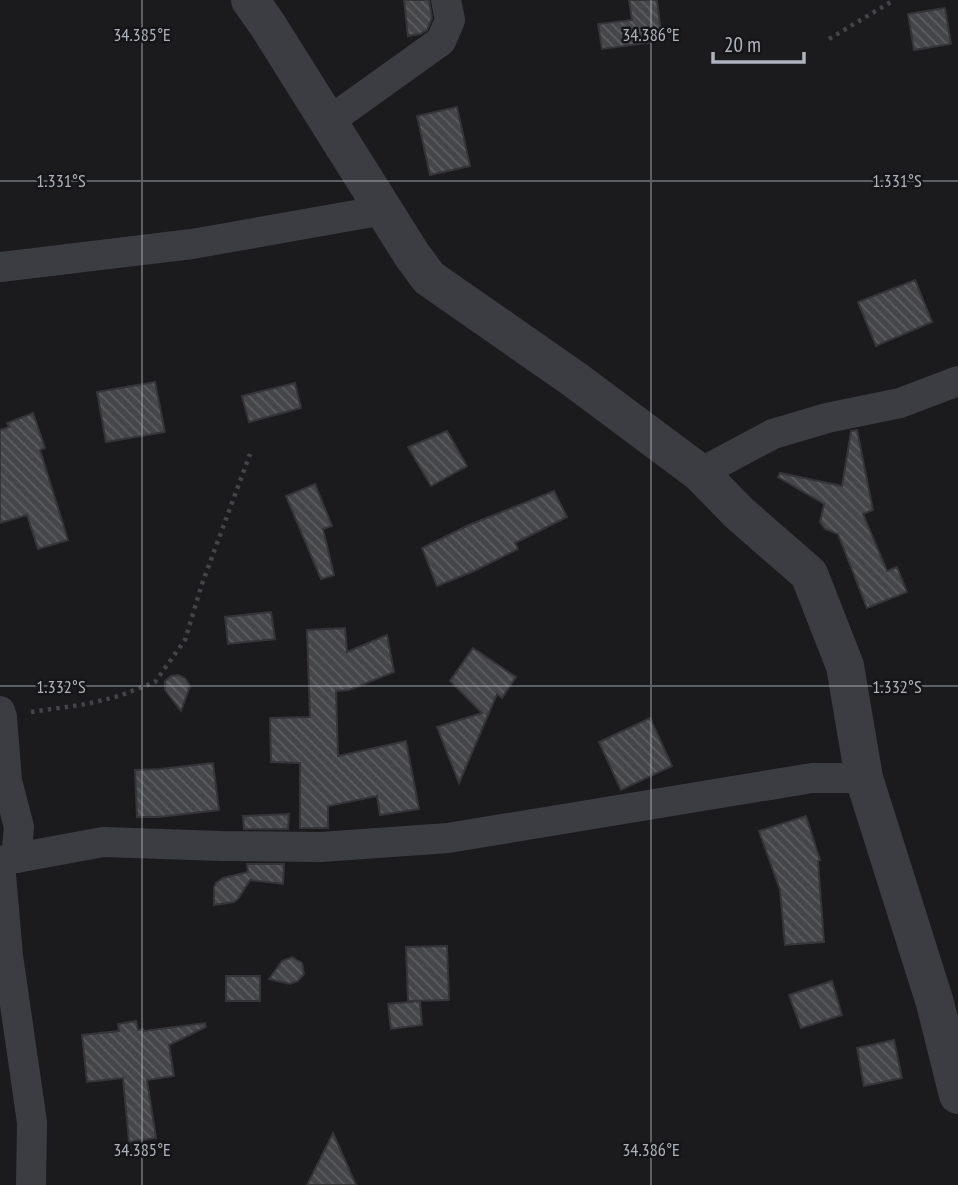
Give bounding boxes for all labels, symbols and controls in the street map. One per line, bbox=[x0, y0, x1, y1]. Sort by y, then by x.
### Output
scale bar bbox=[713, 21, 804, 65]
text: 34.385°E bbox=[113, 23, 171, 46]
text: 34.386°E bbox=[622, 23, 680, 46]
text: 20 m bbox=[724, 31, 761, 58]
text: 1.331°S bbox=[36, 169, 86, 192]
text: 1.331°S bbox=[872, 169, 922, 192]
text: 1.332°S bbox=[36, 675, 86, 698]
text: 1.332°S bbox=[872, 675, 922, 698]
text: 34.385°E bbox=[113, 1138, 171, 1161]
text: 34.386°E bbox=[622, 1138, 680, 1161]

